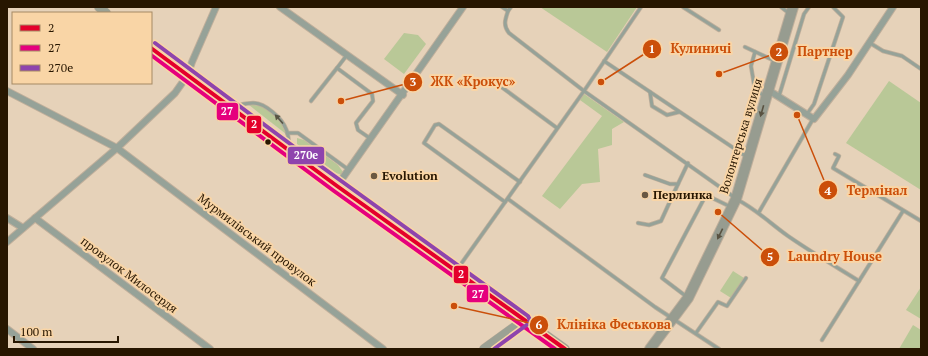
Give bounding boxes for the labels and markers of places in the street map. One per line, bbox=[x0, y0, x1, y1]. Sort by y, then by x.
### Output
callout: Кулиничі bbox=[642, 36, 739, 61]
callout: Партнер bbox=[769, 39, 860, 64]
callout: ЖК «Крокус» bbox=[403, 69, 523, 94]
unlabelled marker bbox=[263, 137, 273, 147]
place label: Evolution bbox=[382, 168, 438, 183]
marker: Evolution bbox=[369, 171, 379, 181]
callout: Термінал bbox=[818, 178, 915, 203]
place label: Перлинка bbox=[653, 187, 713, 202]
marker: Перлинка bbox=[640, 190, 650, 200]
callout: Laundry House bbox=[760, 244, 889, 269]
callout: Клініка Феськова bbox=[529, 312, 679, 337]

